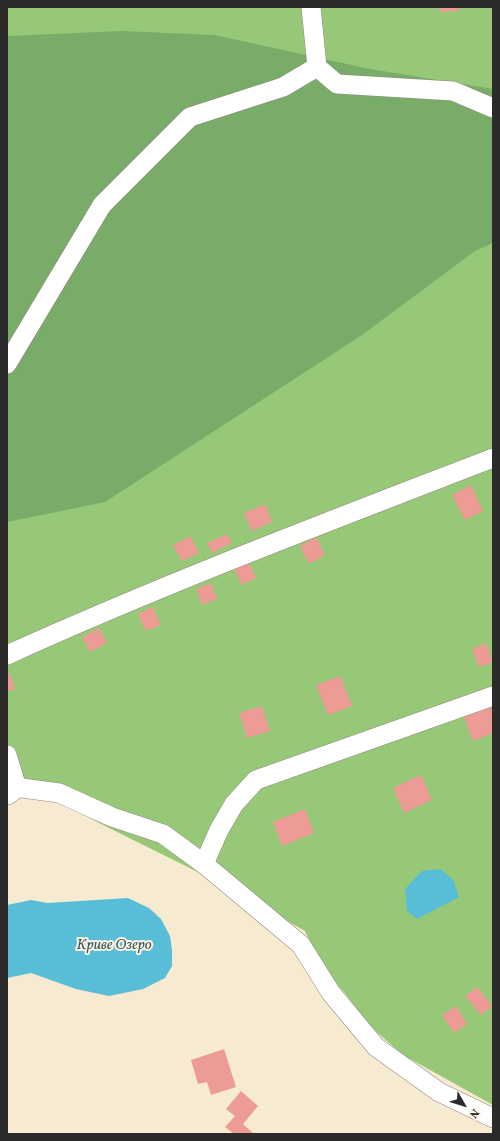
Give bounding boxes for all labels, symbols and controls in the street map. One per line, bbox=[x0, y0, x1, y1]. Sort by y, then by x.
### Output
water label: Криве Озеро bbox=[77, 937, 151, 955]
north arrow bbox=[444, 1085, 484, 1125]
text: N bbox=[465, 1105, 482, 1121]

